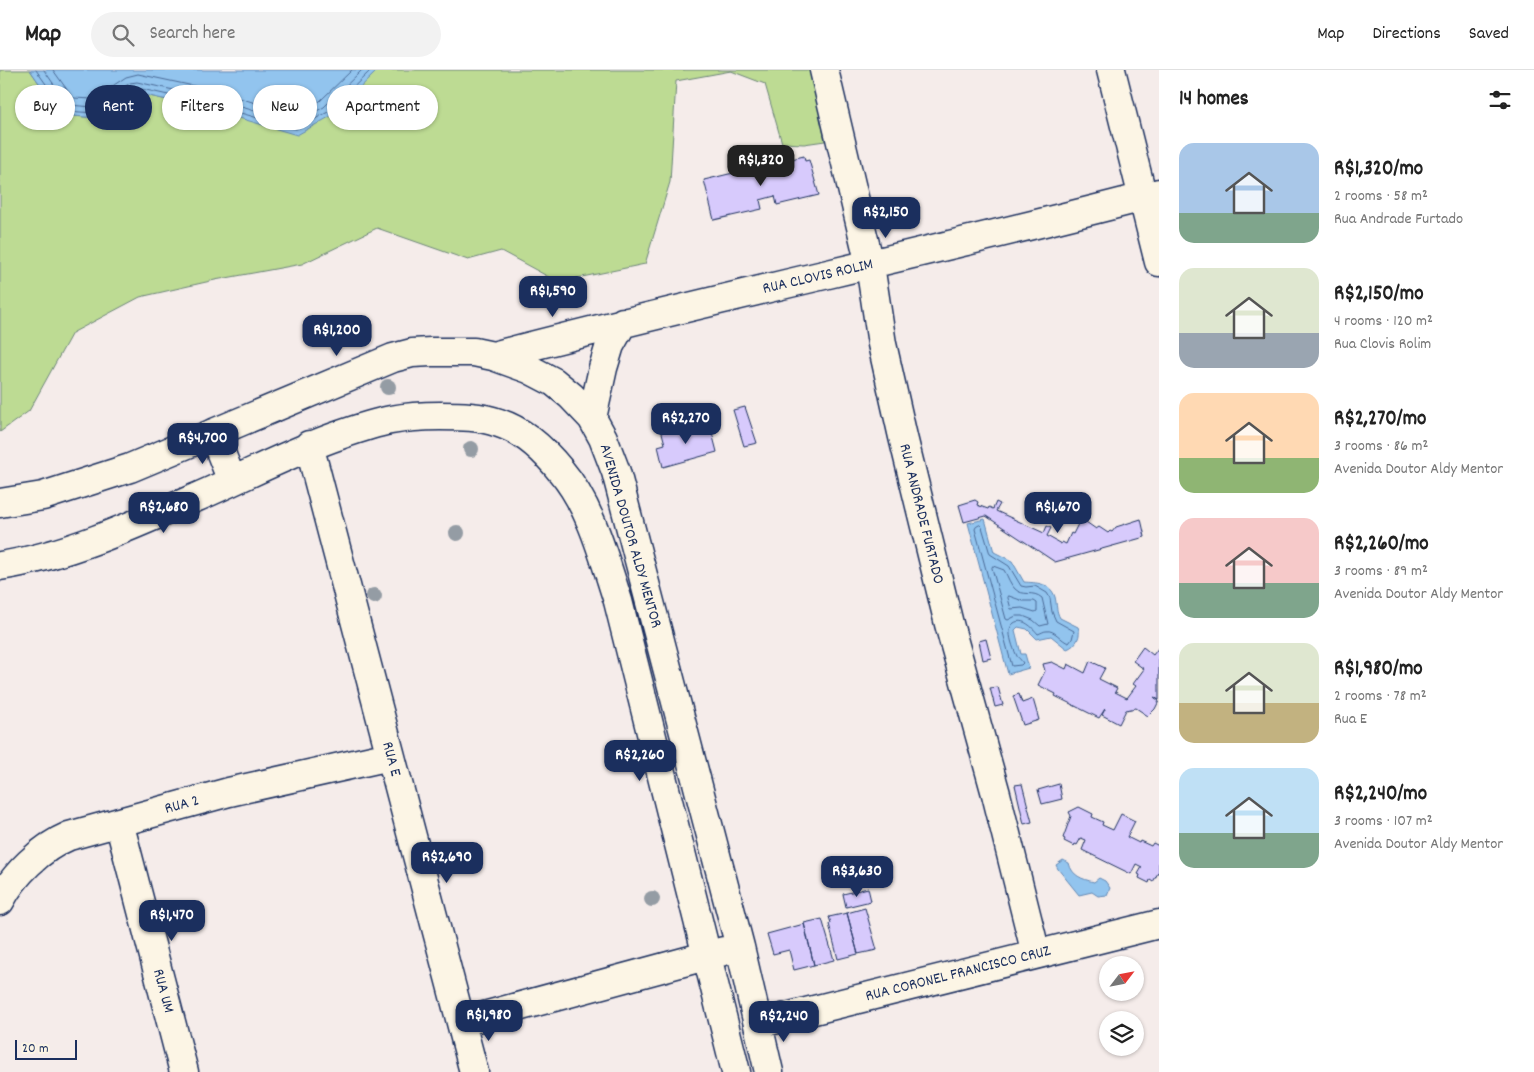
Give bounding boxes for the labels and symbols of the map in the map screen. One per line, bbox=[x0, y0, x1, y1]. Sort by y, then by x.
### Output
pin: R$1,320 bbox=[715, 144, 807, 187]
pin: R$2,150 bbox=[840, 196, 932, 239]
street label: RUA CLOVIS ROLIM bbox=[760, 253, 876, 301]
pin: R$1,590 bbox=[507, 276, 599, 318]
pin: R$1,200 bbox=[291, 314, 383, 357]
pin: R$2,270 bbox=[640, 402, 732, 445]
pin: R$4,700 bbox=[157, 422, 249, 465]
street label: AVENIDA DOUTOR ALDY MENTOR bbox=[593, 441, 667, 631]
street label: RUA ANDRADE FURTADO bbox=[892, 441, 950, 587]
pin: R$2,680 bbox=[118, 492, 210, 534]
pin: R$1,670 bbox=[1012, 492, 1104, 534]
street label: RUA E bbox=[375, 739, 407, 780]
pin: R$2,260 bbox=[594, 740, 686, 782]
street label: RUA 2 bbox=[162, 789, 202, 821]
pin: R$2,690 bbox=[401, 842, 493, 884]
pin: R$3,630 bbox=[811, 856, 903, 898]
pin: R$1,470 bbox=[126, 900, 218, 942]
street label: RUA CORONEL FRANCISCO CRUZ bbox=[863, 940, 1053, 1008]
north arrow bbox=[1099, 956, 1144, 1001]
street label: RUA UM bbox=[146, 966, 180, 1016]
pin: R$1,980 bbox=[443, 1000, 535, 1042]
pin: R$2,240 bbox=[738, 1000, 830, 1043]
scale bar bbox=[15, 1037, 78, 1060]

